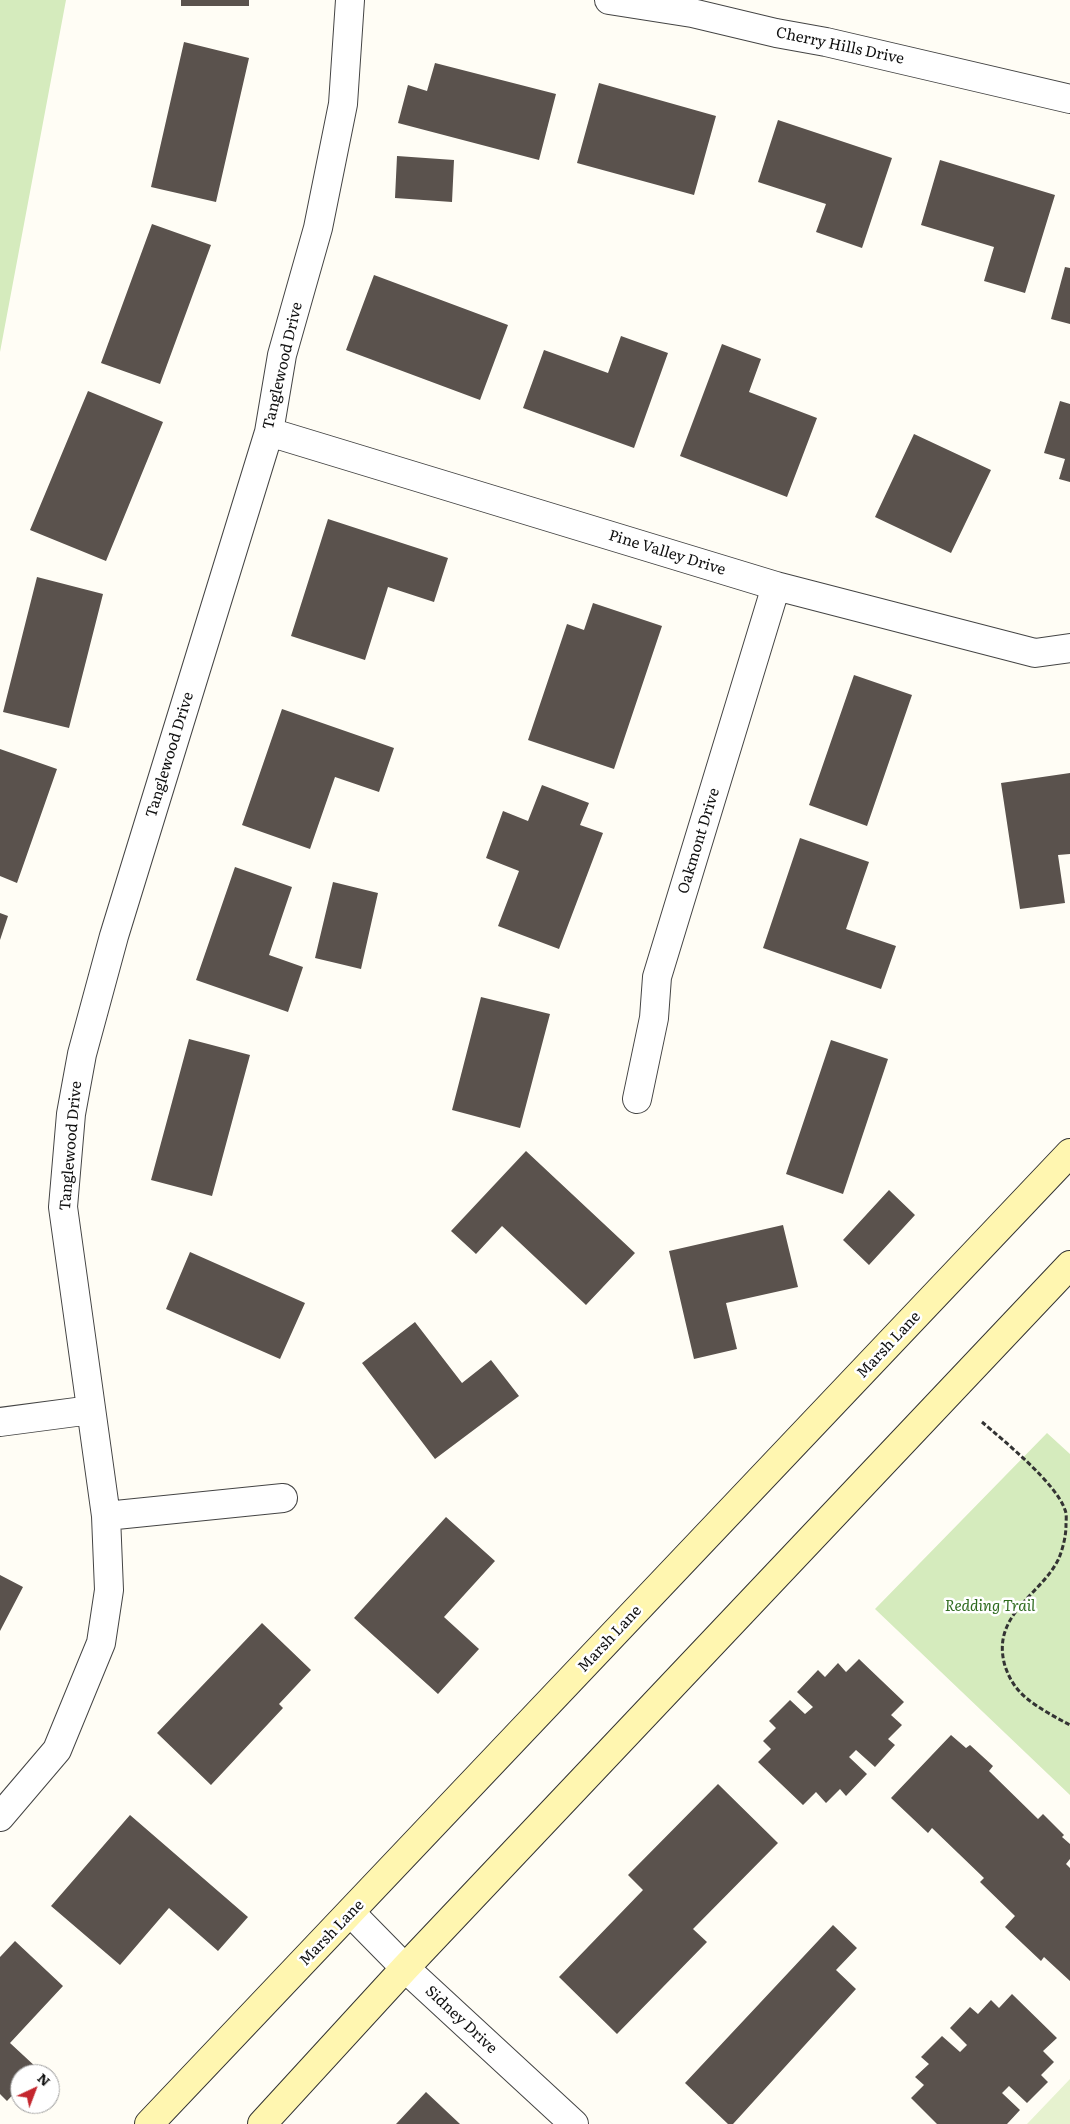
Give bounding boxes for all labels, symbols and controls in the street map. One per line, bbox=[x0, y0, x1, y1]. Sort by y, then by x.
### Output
street label: Cherry Hills Drive bbox=[774, 24, 906, 68]
street label: Tanglewood Drive bbox=[260, 300, 306, 432]
street label: Pine Valley Drive bbox=[606, 527, 728, 579]
street label: Tanglewood Drive bbox=[142, 690, 198, 820]
street label: Oakmont Drive bbox=[674, 786, 724, 896]
street label: Tanglewood Drive bbox=[56, 1080, 86, 1212]
street label: Marsh Lane bbox=[854, 1308, 924, 1382]
park label: Redding Trail bbox=[945, 1598, 1035, 1616]
street label: Marsh Lane bbox=[575, 1602, 645, 1676]
street label: Marsh Lane bbox=[296, 1896, 368, 1970]
street label: Sidney Drive bbox=[421, 1982, 501, 2058]
north arrow bbox=[10, 2064, 60, 2114]
text: N bbox=[33, 2067, 56, 2090]

